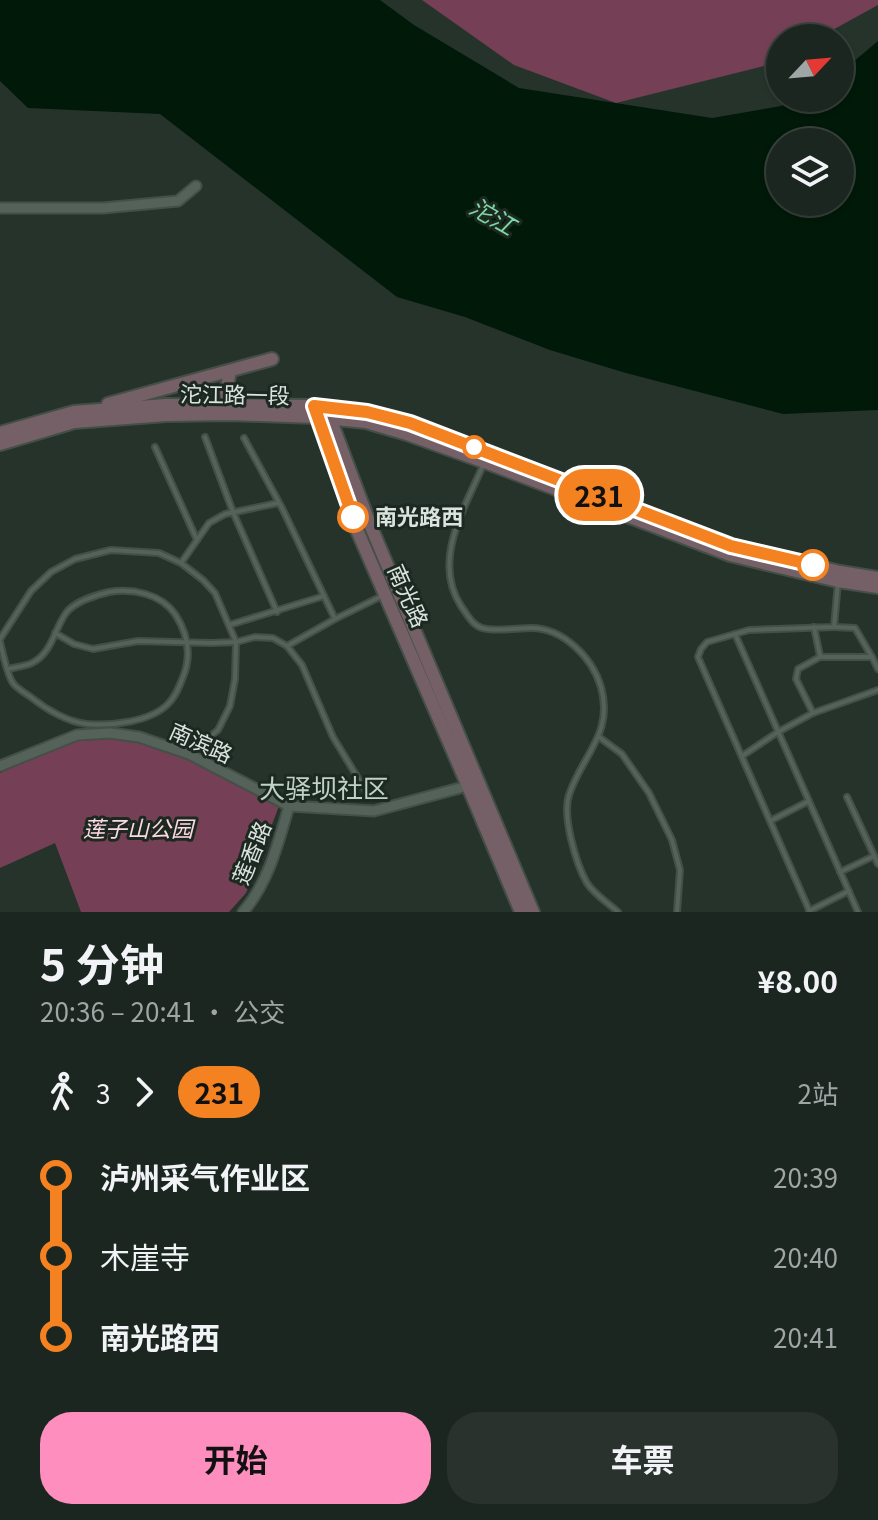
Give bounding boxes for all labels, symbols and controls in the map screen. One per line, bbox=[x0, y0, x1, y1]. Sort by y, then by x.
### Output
north arrow bbox=[766, 24, 854, 112]
map controls bbox=[766, 24, 854, 216]
button: layers bbox=[766, 128, 854, 216]
water label: 沱江 bbox=[464, 188, 525, 243]
street label: 沱江路一段 bbox=[180, 376, 290, 410]
unlabelled marker bbox=[463, 436, 485, 458]
line badge: 231 bbox=[553, 469, 645, 521]
text: 231 bbox=[574, 475, 624, 515]
place label: 南光路西 bbox=[375, 499, 463, 531]
marker: 南光路西 bbox=[338, 502, 368, 532]
unlabelled marker bbox=[798, 550, 828, 580]
street label: 南光路 bbox=[382, 559, 438, 632]
street label: 南滨路 bbox=[165, 713, 238, 769]
district label: 大驿坝社区 bbox=[259, 768, 389, 805]
park label: 莲子山公园 bbox=[83, 811, 196, 843]
street label: 莲香路 bbox=[223, 816, 277, 889]
text: 5 分钟 bbox=[40, 930, 164, 994]
text: ¥8.00 bbox=[757, 958, 838, 1002]
text: 20:36 – 20:41 · 公交 bbox=[40, 992, 285, 1029]
icon: walk bbox=[40, 1070, 84, 1114]
icon: forward bbox=[122, 1070, 166, 1114]
text: 231 bbox=[194, 1072, 244, 1112]
text: 3 bbox=[96, 1074, 110, 1111]
text: 2站 bbox=[798, 1074, 838, 1111]
text: 泸州采气作业区 bbox=[100, 1154, 310, 1198]
text: 20:39 bbox=[773, 1158, 838, 1195]
text: 木崖寺 bbox=[100, 1234, 190, 1278]
text: 20:40 bbox=[773, 1238, 838, 1275]
text: 南光路西 bbox=[100, 1314, 220, 1358]
text: 20:41 bbox=[773, 1318, 838, 1355]
button: 开始 bbox=[40, 1412, 431, 1504]
button: 车票 bbox=[447, 1412, 838, 1504]

